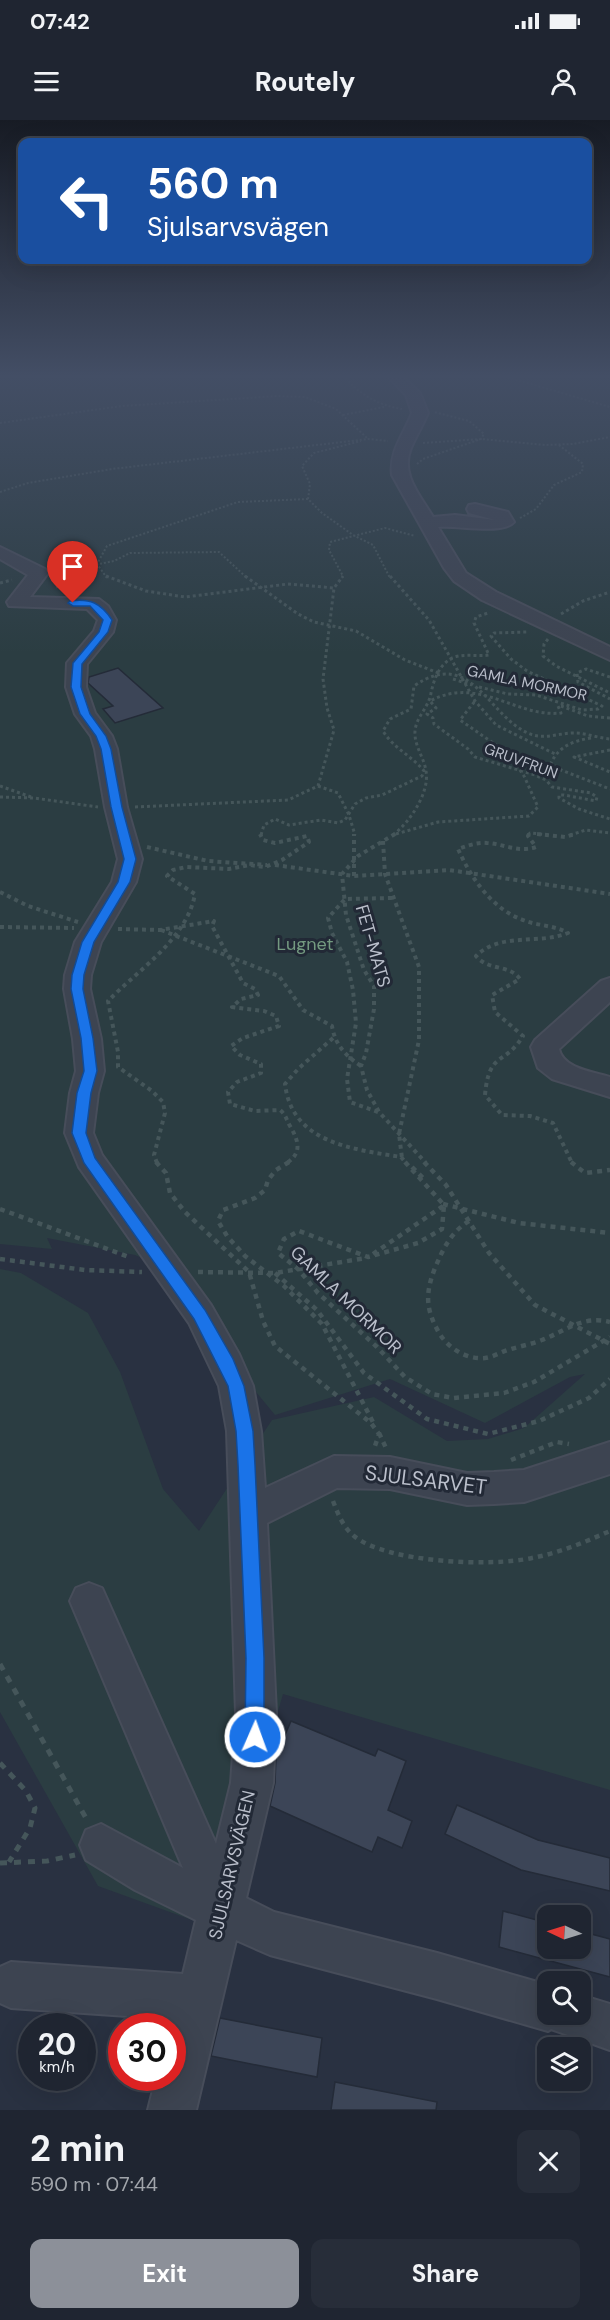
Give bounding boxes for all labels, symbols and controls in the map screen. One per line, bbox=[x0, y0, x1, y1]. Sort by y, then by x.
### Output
text: 07:42 bbox=[30, 7, 90, 36]
text: Routely bbox=[255, 64, 355, 99]
icon: menu bbox=[30, 65, 63, 98]
icon: person bbox=[547, 65, 580, 98]
text: 560 m bbox=[147, 156, 279, 211]
icon: left bbox=[48, 162, 126, 240]
text: Sjulsarvsvägen bbox=[147, 209, 329, 244]
pin bbox=[47, 541, 98, 603]
icon: arrive bbox=[56, 550, 89, 583]
street label: GAMLA MORMOR bbox=[465, 661, 589, 705]
street label: GRUVFRUN bbox=[481, 738, 561, 784]
street label: FET-MATS bbox=[350, 902, 396, 990]
park label: Lugnet bbox=[276, 932, 334, 956]
street label: GAMLA MORMOR bbox=[285, 1240, 407, 1360]
street label: SJULSARVET bbox=[363, 1459, 489, 1501]
position arrow bbox=[223, 1705, 287, 1769]
street label: SJULSARVSVÄGEN bbox=[203, 1788, 261, 1942]
north arrow bbox=[537, 1905, 591, 1959]
map controls bbox=[537, 1905, 591, 2091]
button: search bbox=[537, 1971, 591, 2025]
speed limit sign: 30 bbox=[108, 2013, 186, 2091]
text: 20 bbox=[38, 2025, 76, 2064]
button: layers bbox=[537, 2037, 591, 2091]
text: km/h bbox=[39, 2057, 75, 2077]
text: 2 min bbox=[30, 2125, 125, 2172]
button: close bbox=[517, 2130, 580, 2193]
text: 590 m · 07:44 bbox=[30, 2171, 158, 2197]
button: Exit bbox=[30, 2239, 299, 2308]
button: Share bbox=[311, 2239, 580, 2308]

